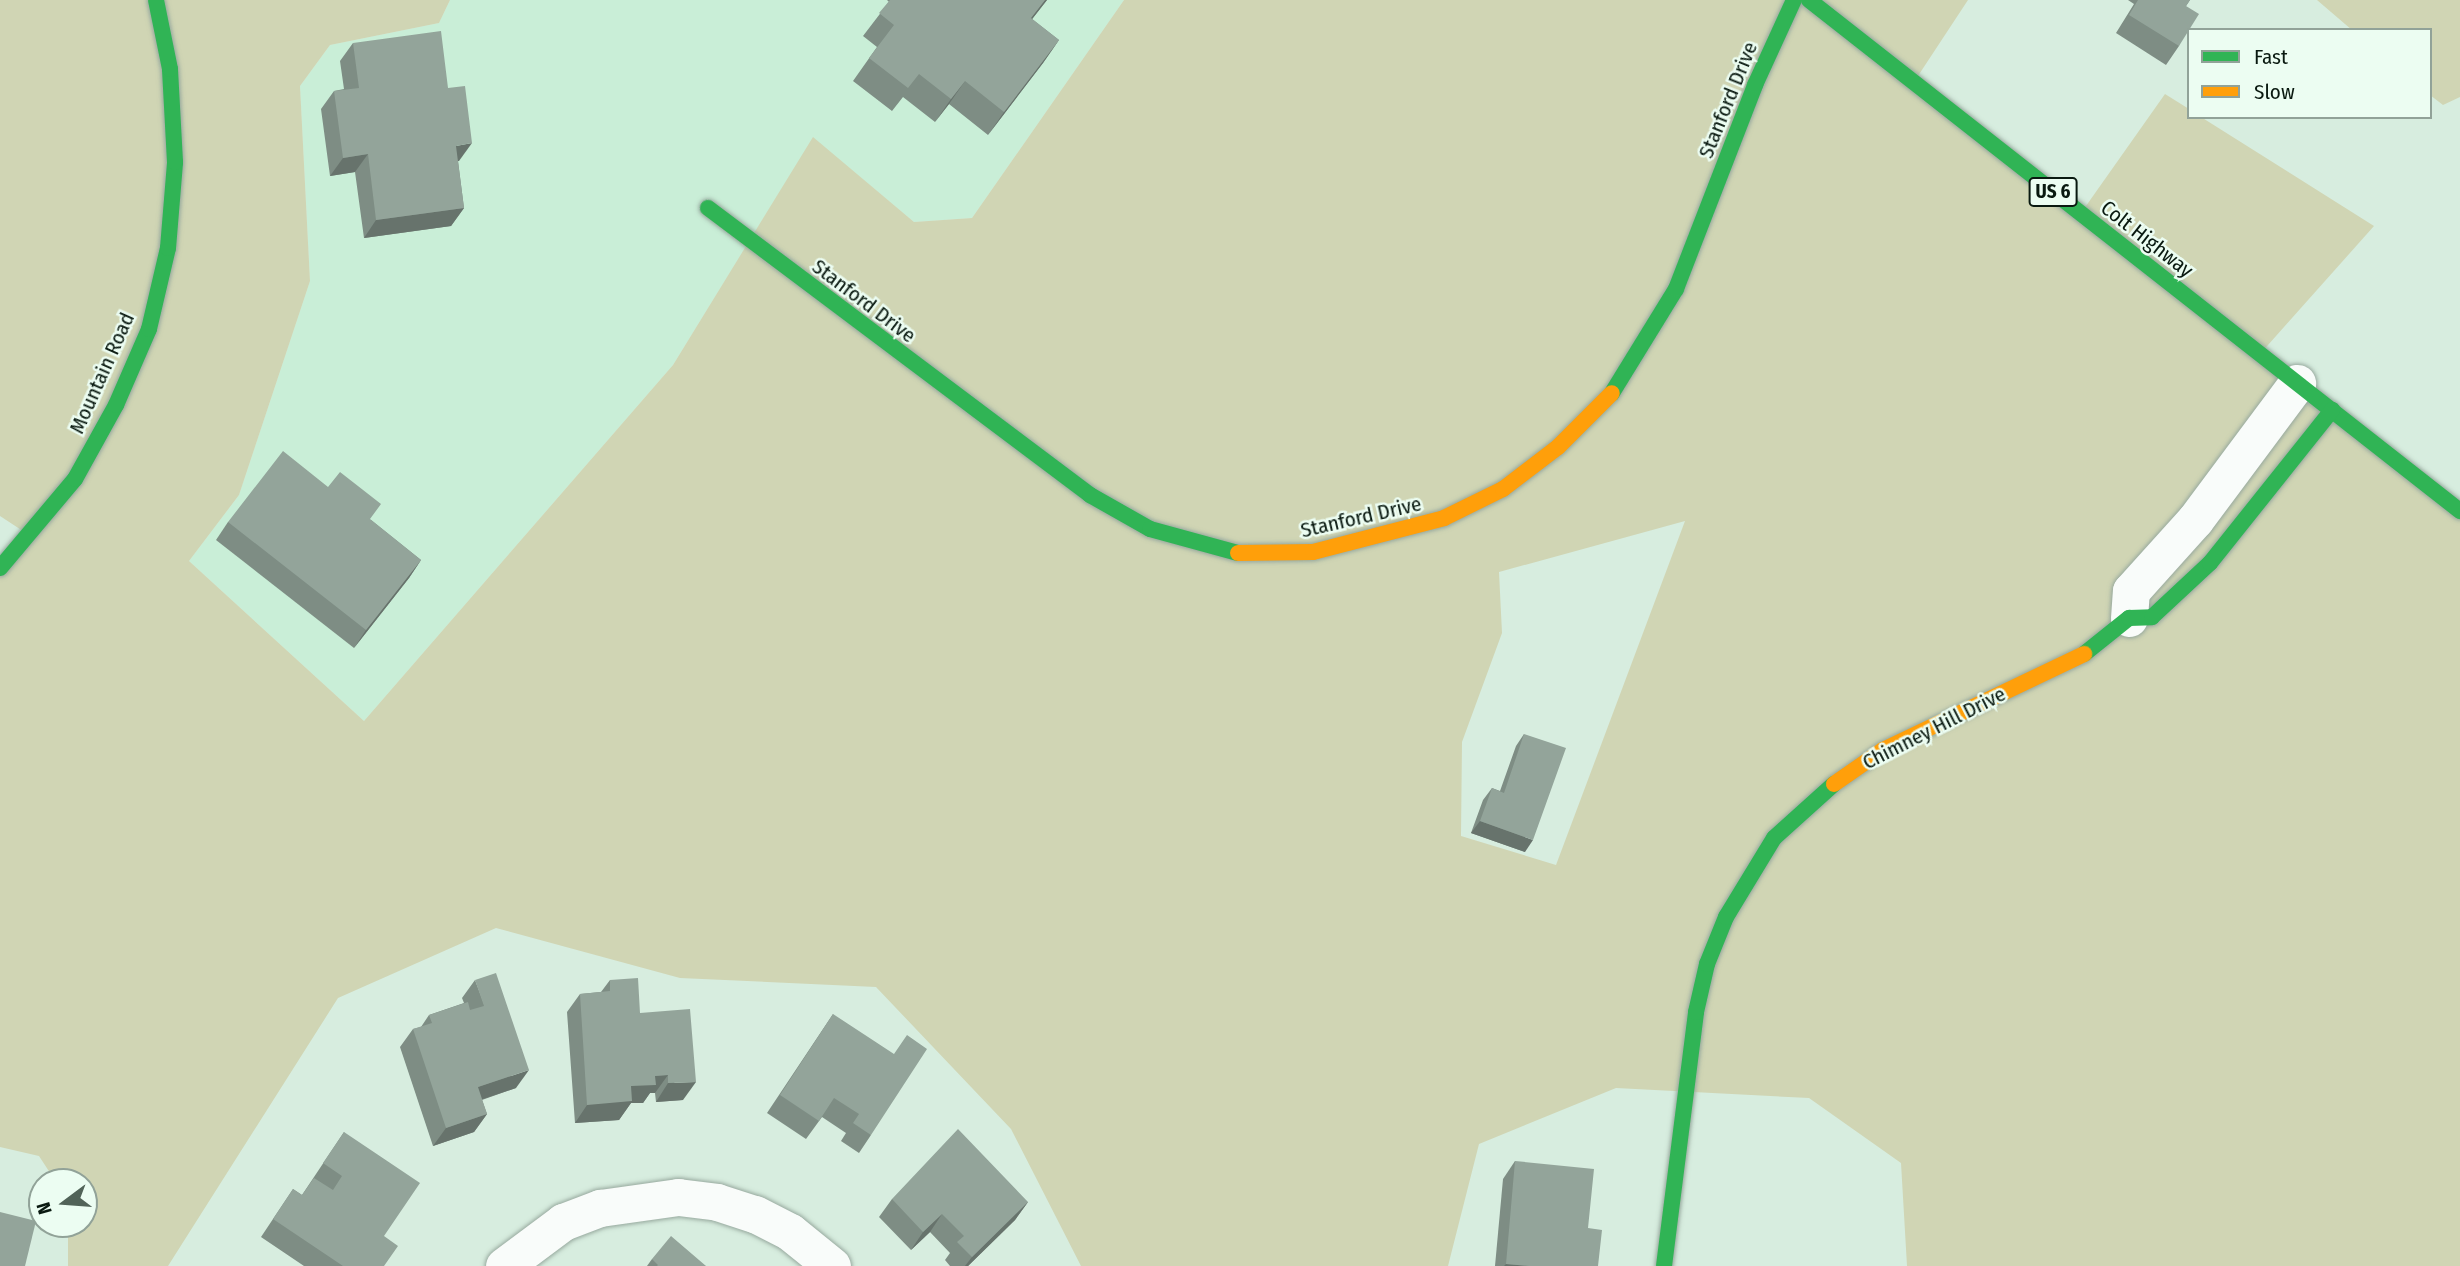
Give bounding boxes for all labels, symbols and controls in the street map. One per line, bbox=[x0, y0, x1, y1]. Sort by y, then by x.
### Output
legend bbox=[2187, 28, 2432, 119]
street label: Stanford Drive bbox=[1693, 38, 1763, 162]
text: Fast bbox=[2254, 44, 2288, 70]
text: Slow bbox=[2254, 79, 2295, 105]
road number: US 6 bbox=[2028, 176, 2078, 208]
street label: Colt Highway bbox=[2096, 195, 2198, 283]
street label: Stanford Drive bbox=[807, 254, 921, 348]
street label: Mountain Road bbox=[64, 309, 140, 437]
street label: Stanford Drive bbox=[1298, 491, 1424, 543]
street label: Chimney Hill Drive bbox=[1858, 681, 2010, 775]
north arrow bbox=[28, 1168, 98, 1238]
text: N bbox=[32, 1200, 57, 1217]

